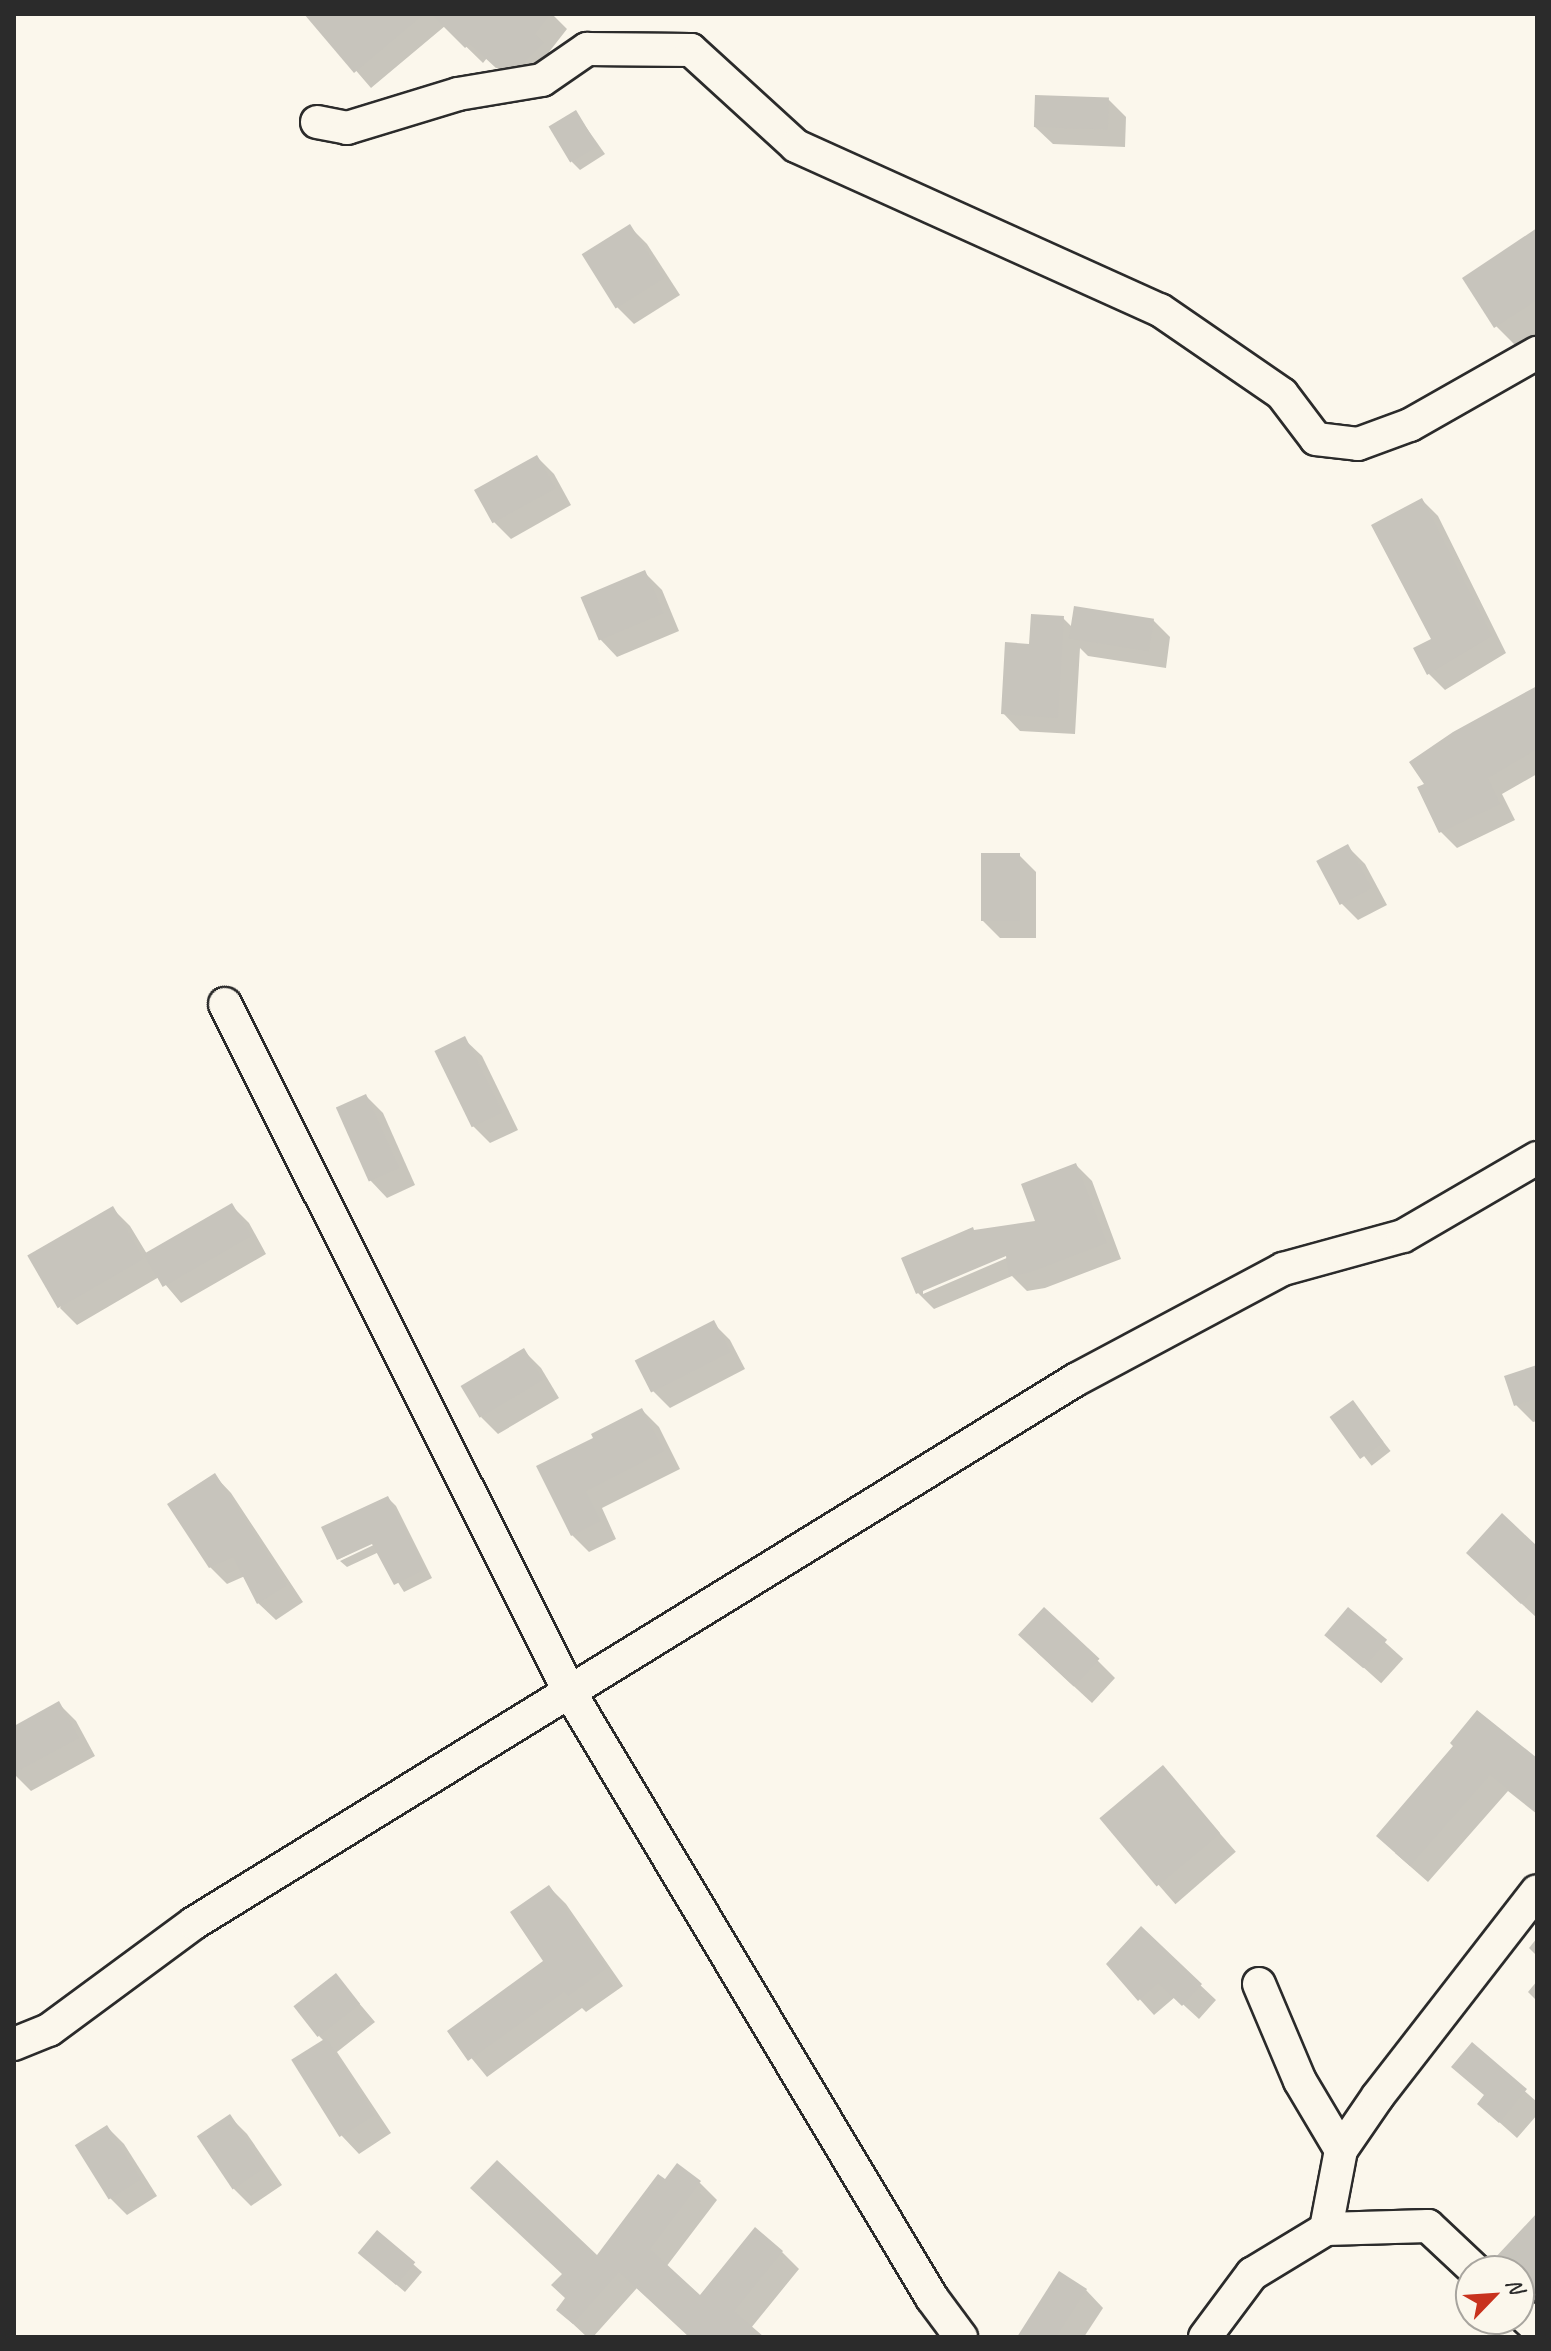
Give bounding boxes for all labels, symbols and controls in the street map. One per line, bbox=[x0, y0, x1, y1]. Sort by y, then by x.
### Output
north arrow bbox=[1455, 2255, 1535, 2335]
text: N bbox=[1499, 2274, 1531, 2298]

